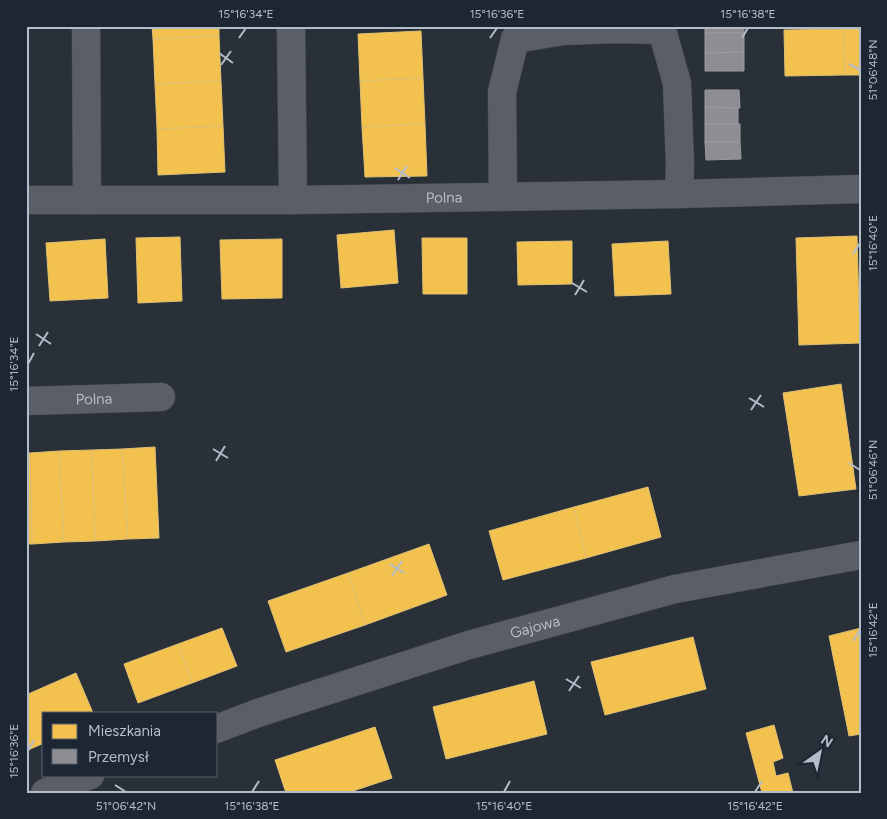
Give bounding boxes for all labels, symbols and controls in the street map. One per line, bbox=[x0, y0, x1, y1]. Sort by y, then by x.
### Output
text: 15°16'34"E bbox=[218, 7, 274, 21]
text: 15°16'36"E bbox=[470, 7, 524, 21]
text: 15°16'38"E bbox=[720, 7, 776, 21]
text: 51°06'48"N bbox=[866, 39, 880, 101]
street label: Polna bbox=[426, 188, 462, 207]
text: 15°16'40"E bbox=[866, 215, 880, 271]
text: 15°16'34"E bbox=[7, 336, 21, 392]
street label: Polna bbox=[75, 389, 113, 409]
text: 51°06'46"N bbox=[866, 440, 880, 500]
text: 15°16'42"E bbox=[866, 602, 880, 658]
street label: Gajowa bbox=[508, 612, 562, 642]
legend bbox=[42, 712, 218, 776]
text: Mieszkania bbox=[88, 722, 161, 740]
text: 15°16'36"E bbox=[7, 724, 21, 778]
north arrow bbox=[794, 726, 844, 776]
text: N bbox=[818, 731, 836, 752]
text: Przemysł bbox=[88, 748, 149, 766]
text: 51°06'42"N bbox=[96, 799, 156, 813]
text: 15°16'38"E bbox=[224, 799, 280, 813]
text: 15°16'40"E bbox=[476, 799, 532, 813]
text: 15°16'42"E bbox=[727, 799, 783, 813]

